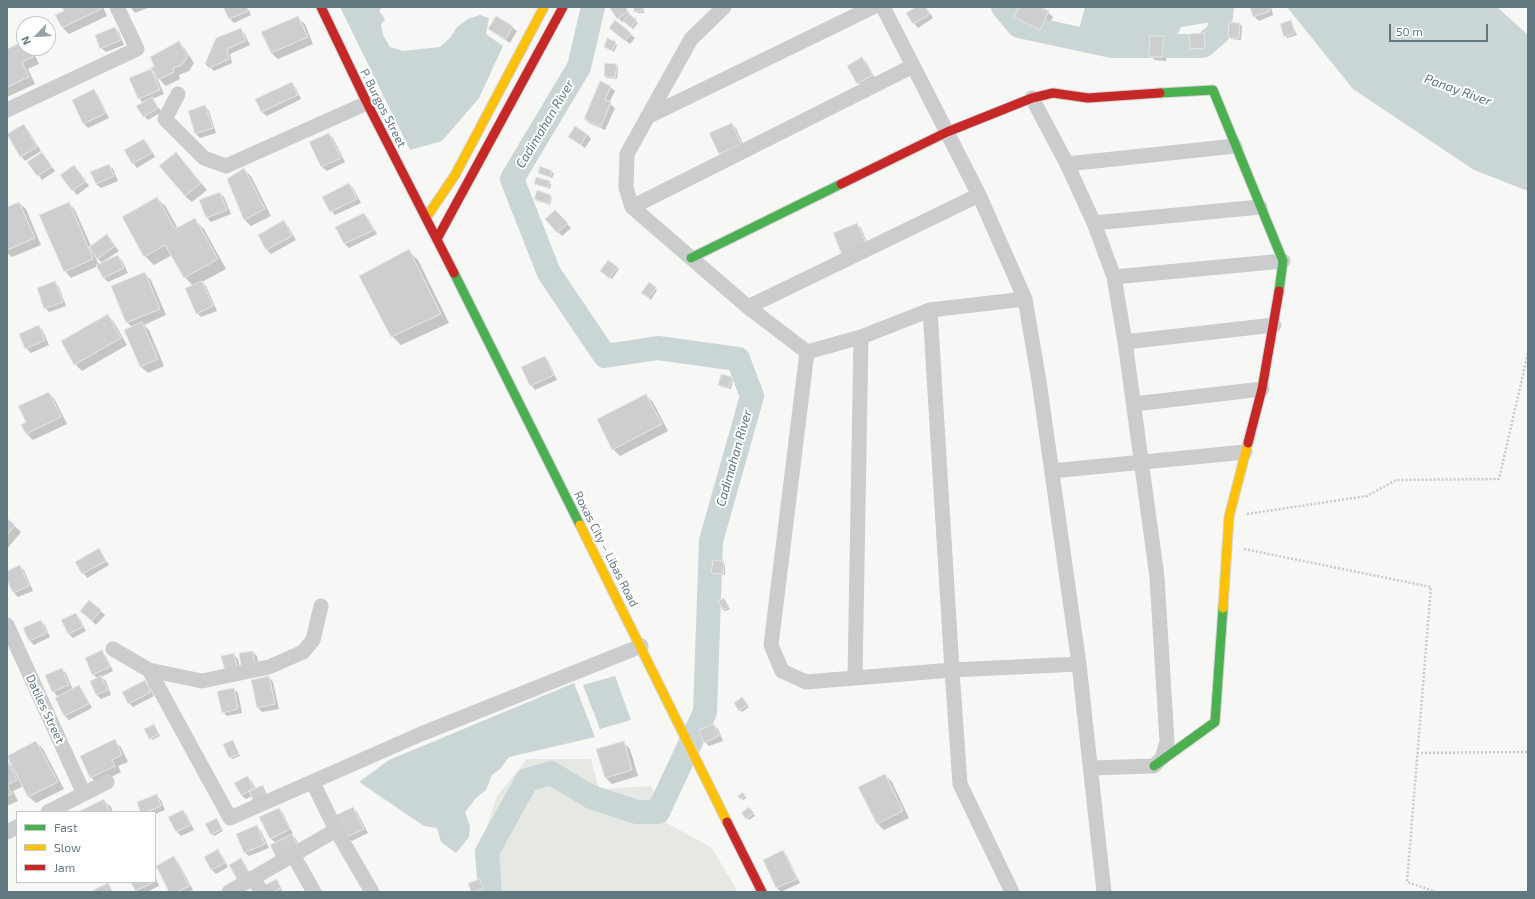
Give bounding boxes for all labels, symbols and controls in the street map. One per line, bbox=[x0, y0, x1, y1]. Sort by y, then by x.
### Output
north arrow bbox=[16, 16, 56, 56]
scale bar bbox=[1391, 16, 1490, 42]
text: 50 m bbox=[1396, 24, 1423, 38]
text: N bbox=[18, 35, 33, 47]
street label: P. Burgos Street bbox=[357, 66, 409, 150]
water label: Panay River bbox=[1422, 71, 1494, 109]
water label: Cadimahan River bbox=[513, 77, 577, 171]
water label: Cadimahan River bbox=[713, 408, 755, 508]
street label: Roxas City – Libas Road bbox=[571, 489, 641, 609]
street label: Datiles Street bbox=[23, 672, 67, 746]
legend bbox=[16, 811, 156, 883]
text: Fast bbox=[54, 820, 77, 834]
text: Slow bbox=[54, 840, 81, 854]
text: Jam bbox=[54, 860, 75, 874]

